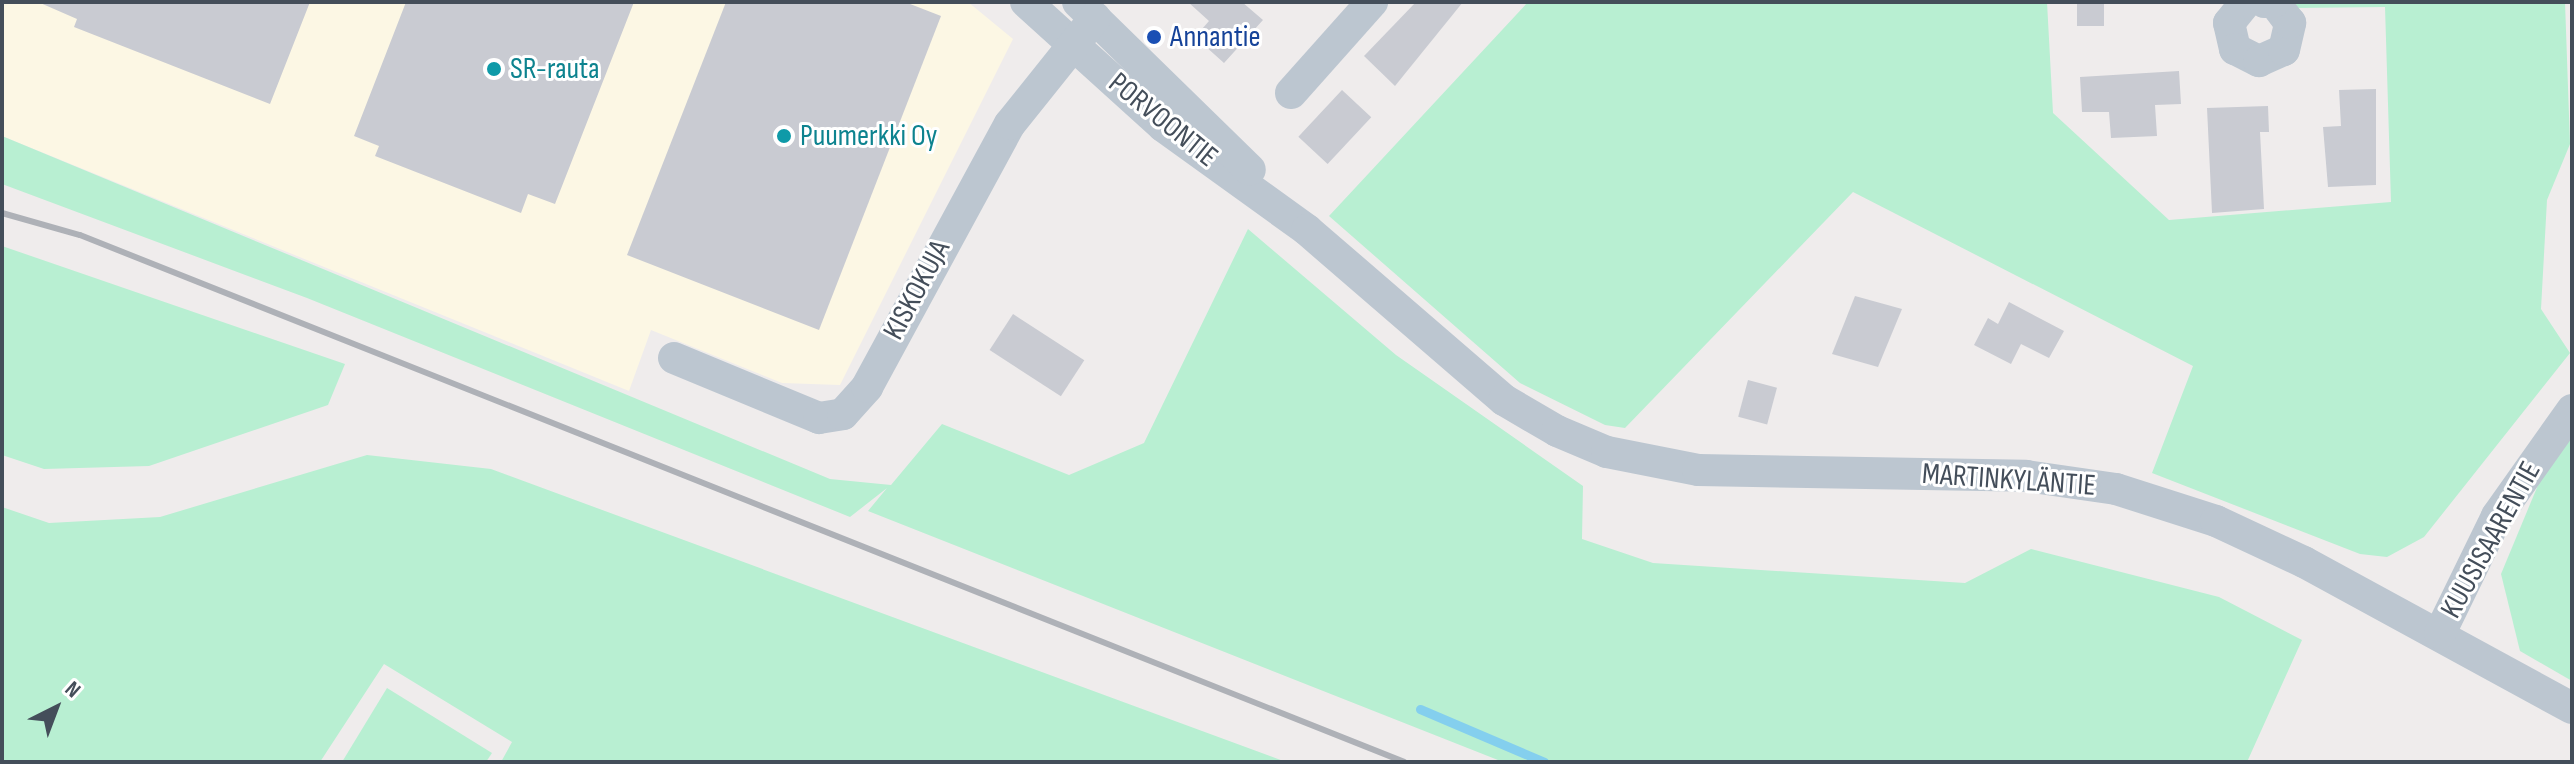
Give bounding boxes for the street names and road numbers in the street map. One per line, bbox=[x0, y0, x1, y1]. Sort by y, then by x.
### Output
street label: PORVOONTIE bbox=[1101, 65, 1225, 175]
street label: KISKOKUJA bbox=[876, 234, 958, 346]
street label: KUUSISAARENTIE bbox=[2433, 455, 2549, 625]
street label: MARTINKYLÄNTIE bbox=[1921, 456, 2097, 504]

